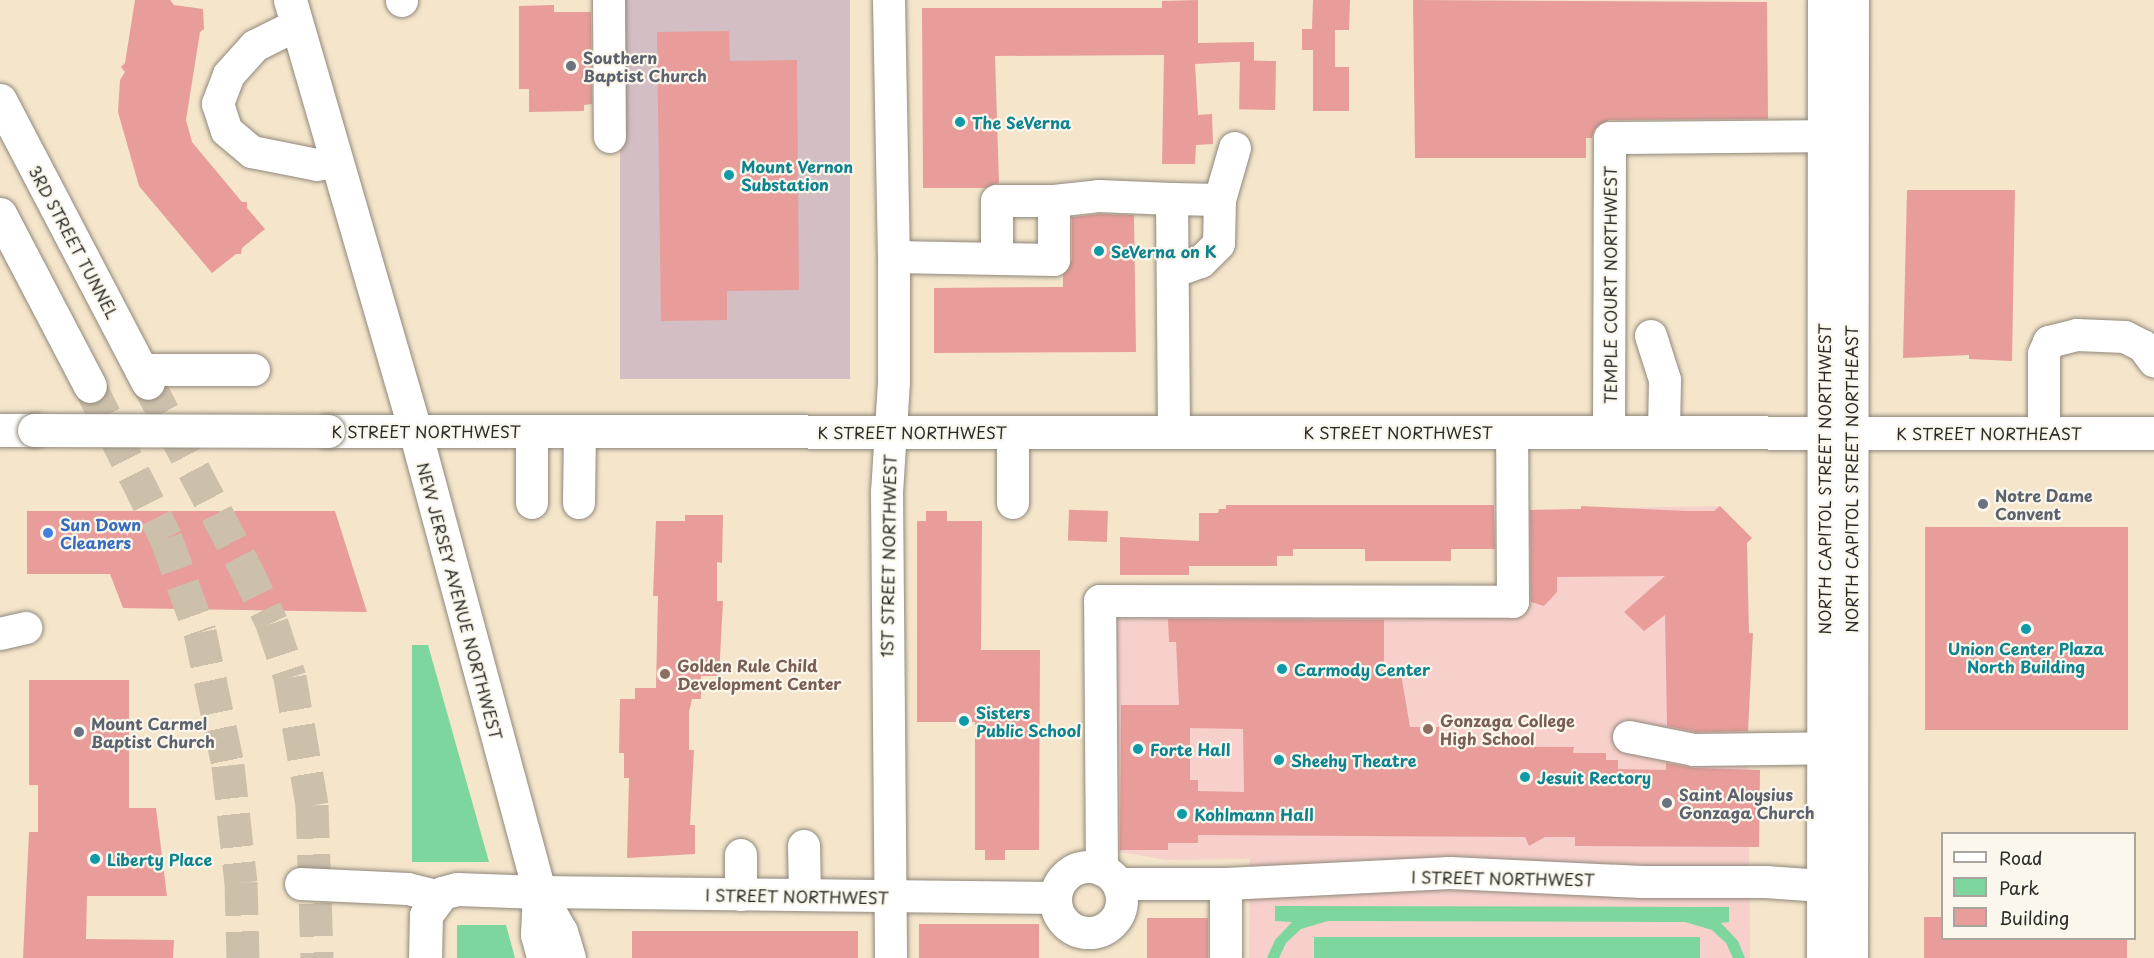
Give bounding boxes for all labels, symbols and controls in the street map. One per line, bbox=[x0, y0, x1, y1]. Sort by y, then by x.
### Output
place label: Southern Baptist Church bbox=[583, 47, 707, 85]
marker: Southern Baptist Church bbox=[564, 59, 578, 73]
place label: The SeVerna bbox=[972, 112, 1071, 132]
marker: The SeVerna bbox=[953, 115, 967, 129]
place label: Mount Vernon Substation bbox=[741, 156, 853, 194]
street label: 3RD STREET TUNNEL bbox=[25, 161, 123, 323]
street label: TEMPLE COURT NORTHWEST bbox=[1600, 166, 1620, 404]
marker: Mount Vernon Substation bbox=[722, 168, 736, 182]
place label: SeVerna on K bbox=[1111, 241, 1217, 261]
marker: SeVerna on K bbox=[1092, 244, 1106, 258]
street label: NORTH CAPITOL STREET NORTHWEST bbox=[1814, 321, 1834, 637]
street label: NORTH CAPITOL STREET NORTHEAST bbox=[1841, 323, 1861, 635]
street label: K STREET NORTHWEST bbox=[331, 421, 521, 441]
street label: K STREET NORTHWEST bbox=[817, 422, 1007, 442]
street label: K STREET NORTHWEST bbox=[1303, 422, 1493, 442]
street label: K STREET NORTHEAST bbox=[1896, 423, 2082, 443]
street label: 1ST STREET NORTHWEST bbox=[877, 452, 899, 660]
street label: NEW JERSEY AVENUE NORTHWEST bbox=[413, 459, 507, 743]
place label: Notre Dame Convent bbox=[1995, 485, 2093, 523]
marker: Notre Dame Convent bbox=[1976, 497, 1990, 511]
place label: Sun Down Cleaners bbox=[60, 514, 141, 552]
marker: Sun Down Cleaners bbox=[41, 526, 55, 540]
marker: Union Center Plaza North Building bbox=[2019, 622, 2033, 636]
place label: Union Center Plaza North Building bbox=[1947, 638, 2105, 676]
place label: Golden Rule Child Development Center bbox=[677, 655, 843, 693]
place label: Carmody Center bbox=[1294, 659, 1429, 679]
marker: Carmody Center bbox=[1275, 662, 1289, 676]
marker: Golden Rule Child Development Center bbox=[658, 667, 672, 681]
place label: Sisters Public School bbox=[976, 702, 1082, 740]
place label: Gonzaga College High School bbox=[1440, 710, 1575, 748]
place label: Mount Carmel Baptist Church bbox=[91, 713, 215, 751]
marker: Sisters Public School bbox=[957, 714, 971, 728]
marker: Gonzaga College High School bbox=[1421, 722, 1435, 736]
marker: Mount Carmel Baptist Church bbox=[72, 725, 86, 739]
place label: Forte Hall bbox=[1150, 739, 1231, 759]
marker: Forte Hall bbox=[1131, 742, 1145, 756]
place label: Sheehy Theatre bbox=[1291, 750, 1418, 770]
marker: Sheehy Theatre bbox=[1272, 753, 1286, 767]
place label: Jesuit Rectory bbox=[1537, 767, 1653, 787]
marker: Jesuit Rectory bbox=[1518, 770, 1532, 784]
place label: Saint Aloysius Gonzaga Church bbox=[1679, 784, 1815, 822]
marker: Saint Aloysius Gonzaga Church bbox=[1660, 796, 1674, 810]
place label: Kohlmann Hall bbox=[1194, 804, 1312, 824]
marker: Kohlmann Hall bbox=[1175, 807, 1189, 821]
legend bbox=[1941, 832, 2136, 940]
text: Road bbox=[1999, 844, 2043, 871]
place label: Liberty Place bbox=[107, 849, 212, 869]
marker: Liberty Place bbox=[88, 852, 102, 866]
street label: I STREET NORTHWEST bbox=[1411, 867, 1595, 889]
text: Park bbox=[1999, 874, 2039, 901]
street label: I STREET NORTHWEST bbox=[705, 885, 889, 907]
text: Building bbox=[1999, 904, 2069, 931]

